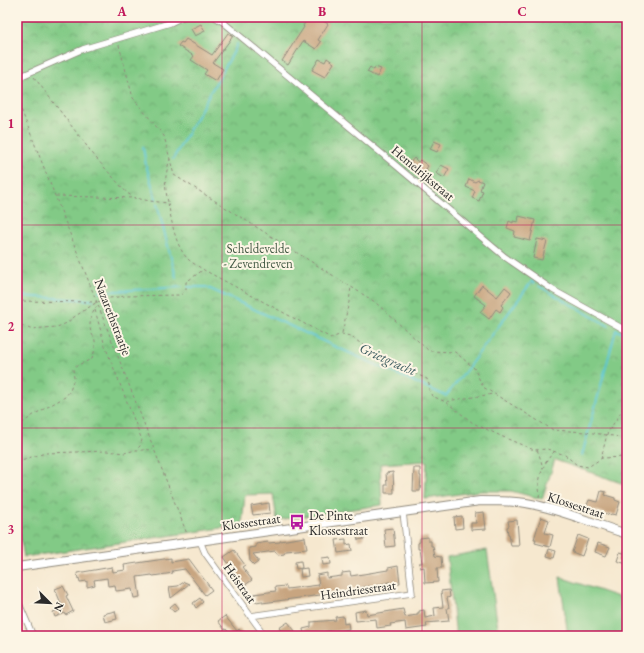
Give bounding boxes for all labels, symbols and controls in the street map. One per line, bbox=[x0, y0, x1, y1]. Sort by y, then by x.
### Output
text: A bbox=[116, 3, 127, 20]
text: B bbox=[318, 3, 326, 20]
text: C bbox=[517, 3, 527, 20]
text: 1 bbox=[8, 115, 15, 132]
street label: Hemelrijkstraat bbox=[388, 142, 458, 204]
park label: Scheldevelde - Zevendreven bbox=[223, 240, 293, 272]
street label: Nazarethstraatje bbox=[91, 276, 135, 358]
text: 2 bbox=[8, 318, 15, 335]
water label: Grietgracht bbox=[357, 339, 420, 380]
street label: Klossestraat bbox=[545, 488, 607, 522]
place label: De Pinte Klossestraat bbox=[309, 507, 368, 539]
street label: Klossestraat bbox=[221, 509, 281, 535]
bus stop icon: De Pinte Klossestraat bbox=[288, 513, 306, 531]
text: 3 bbox=[8, 521, 15, 538]
street label: Heistraat bbox=[220, 559, 260, 607]
street label: Heindriesstraat bbox=[319, 576, 397, 604]
north arrow bbox=[30, 583, 70, 623]
text: N bbox=[51, 600, 67, 614]

